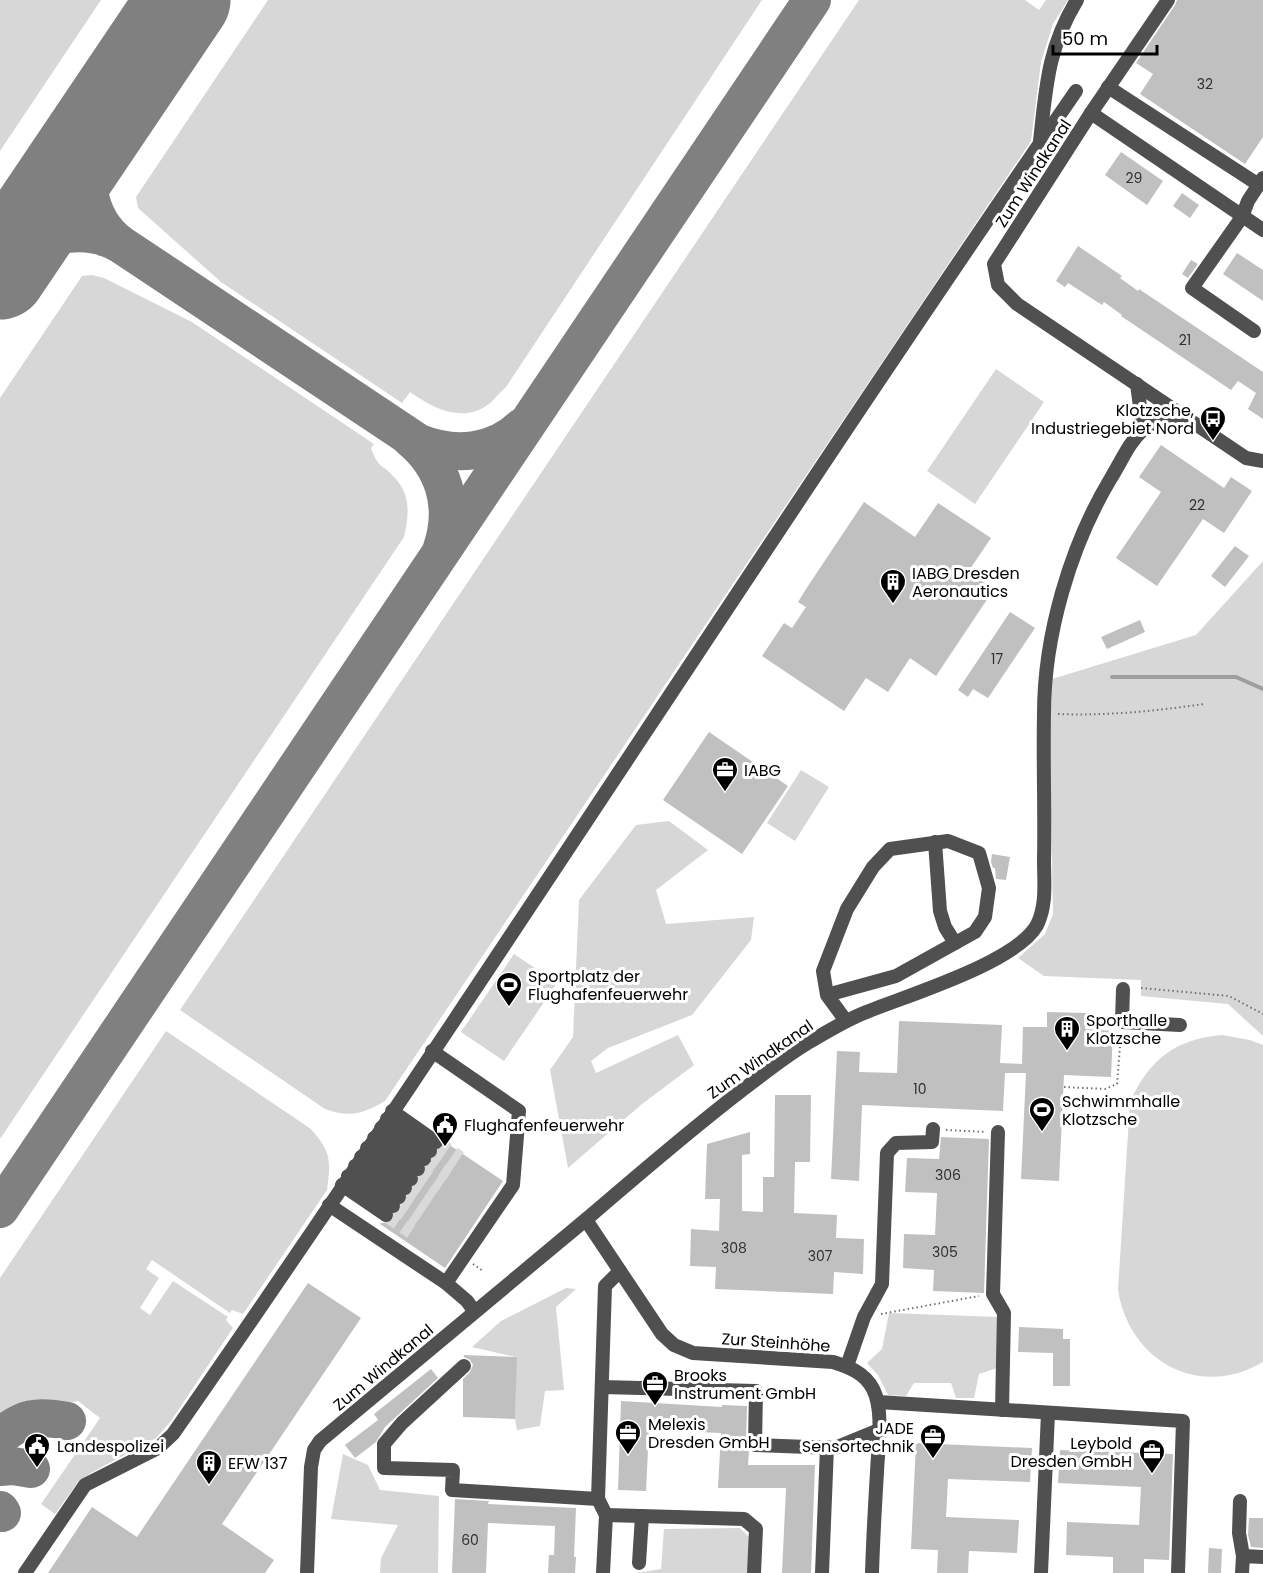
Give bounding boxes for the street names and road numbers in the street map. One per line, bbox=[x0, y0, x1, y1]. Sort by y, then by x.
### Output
street label: Zum Windkanal bbox=[990, 115, 1077, 232]
street label: Zum Windkanal bbox=[703, 1014, 818, 1104]
street label: Zum Windkanal bbox=[328, 1319, 438, 1416]
street label: Zur Steinhöhe bbox=[721, 1327, 831, 1358]

